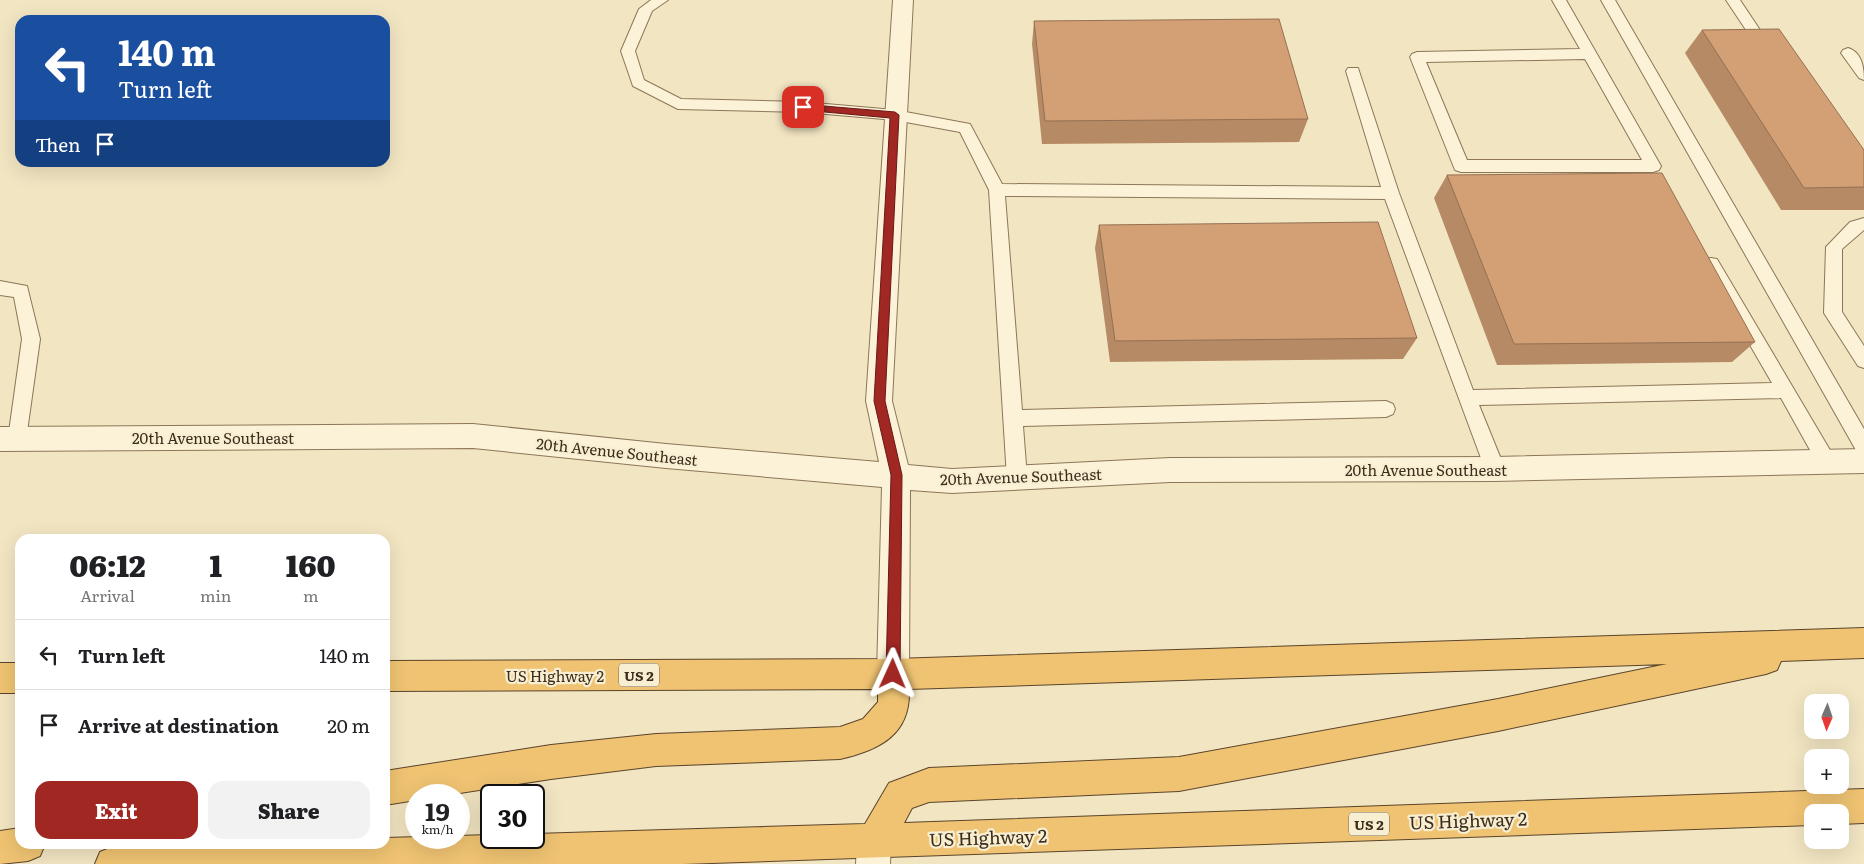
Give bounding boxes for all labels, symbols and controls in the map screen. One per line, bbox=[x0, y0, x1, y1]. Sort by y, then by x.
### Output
text: 140 m bbox=[118, 25, 216, 77]
icon: left bbox=[35, 35, 100, 100]
text: Turn left bbox=[118, 72, 212, 105]
pin bbox=[782, 86, 824, 128]
icon: arrive bbox=[789, 93, 817, 121]
text: Then bbox=[35, 130, 81, 158]
icon: arrive bbox=[91, 130, 119, 158]
street label: 20th Avenue Southeast bbox=[132, 426, 294, 449]
street label: 20th Avenue Southeast bbox=[535, 431, 699, 471]
street label: 20th Avenue Southeast bbox=[1345, 458, 1507, 481]
street label: 20th Avenue Southeast bbox=[940, 462, 1102, 490]
text: 06:12 bbox=[69, 542, 146, 586]
text: 1 bbox=[209, 542, 222, 586]
text: 160 bbox=[286, 542, 336, 586]
text: Arrival bbox=[80, 583, 135, 607]
text: min bbox=[200, 583, 231, 607]
text: m bbox=[303, 583, 318, 607]
icon: left bbox=[35, 641, 63, 669]
text: Turn left bbox=[78, 641, 165, 669]
text: 140 m bbox=[319, 641, 370, 669]
position arrow bbox=[866, 647, 918, 699]
street label: US Highway 2 bbox=[506, 664, 605, 687]
road number: US 2 bbox=[619, 664, 659, 686]
north arrow bbox=[1804, 694, 1849, 739]
map controls bbox=[1804, 694, 1849, 849]
icon: arrive bbox=[35, 711, 63, 739]
text: Arrive at destination bbox=[78, 711, 279, 739]
text: 20 m bbox=[327, 711, 370, 739]
button: + bbox=[1804, 749, 1849, 794]
button: Exit bbox=[35, 781, 198, 839]
button: Share bbox=[208, 781, 370, 839]
speed limit sign: 30 bbox=[480, 784, 545, 849]
text: 19 bbox=[425, 792, 450, 829]
street label: US Highway 2 bbox=[1409, 804, 1527, 836]
button: − bbox=[1804, 804, 1849, 849]
road number: US 2 bbox=[1349, 812, 1389, 836]
text: km/h bbox=[422, 820, 453, 838]
street label: US Highway 2 bbox=[929, 821, 1047, 853]

